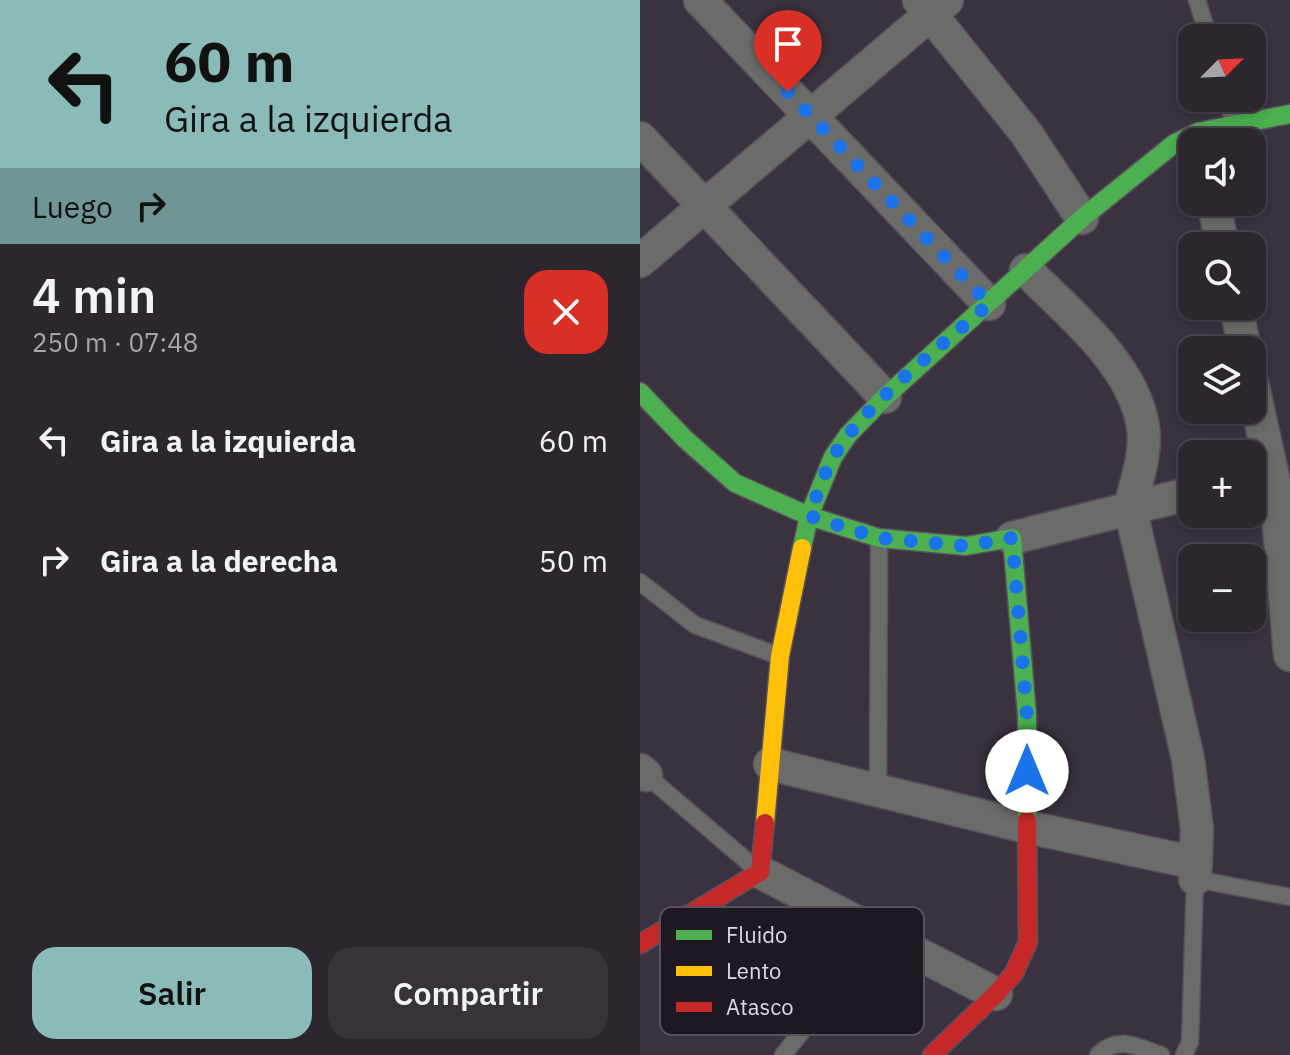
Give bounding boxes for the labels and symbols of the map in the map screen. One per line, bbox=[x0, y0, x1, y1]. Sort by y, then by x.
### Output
pin bbox=[754, 10, 822, 92]
north arrow bbox=[1178, 24, 1266, 112]
position arrow bbox=[985, 729, 1069, 813]
legend bbox=[660, 907, 924, 1035]
text: Fluido bbox=[726, 920, 787, 949]
text: Lento bbox=[726, 956, 781, 985]
text: Atasco bbox=[726, 992, 793, 1021]

